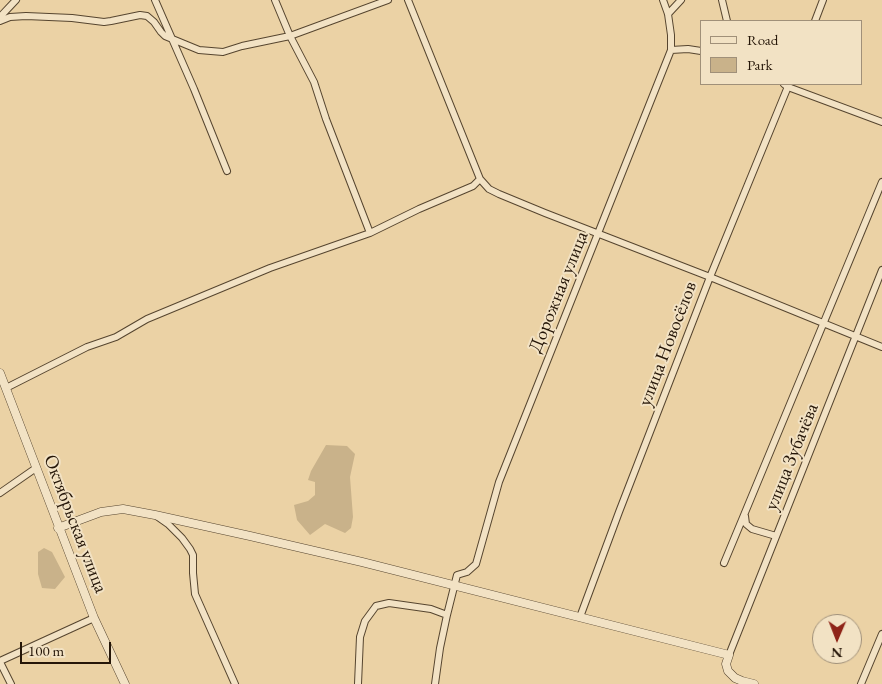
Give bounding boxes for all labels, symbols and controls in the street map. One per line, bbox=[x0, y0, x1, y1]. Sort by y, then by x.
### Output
legend bbox=[700, 20, 862, 85]
text: Road bbox=[747, 30, 778, 49]
text: Park bbox=[747, 55, 773, 74]
street label: Дорожная улица bbox=[524, 228, 594, 356]
street label: улица Новосёлов bbox=[634, 278, 702, 410]
street label: улица Зубачёва bbox=[760, 400, 824, 514]
street label: Октябрьская улица bbox=[38, 452, 112, 596]
north arrow bbox=[812, 614, 862, 664]
scale bar bbox=[22, 632, 114, 664]
text: 100 m bbox=[28, 641, 64, 660]
text: N bbox=[831, 644, 843, 662]

